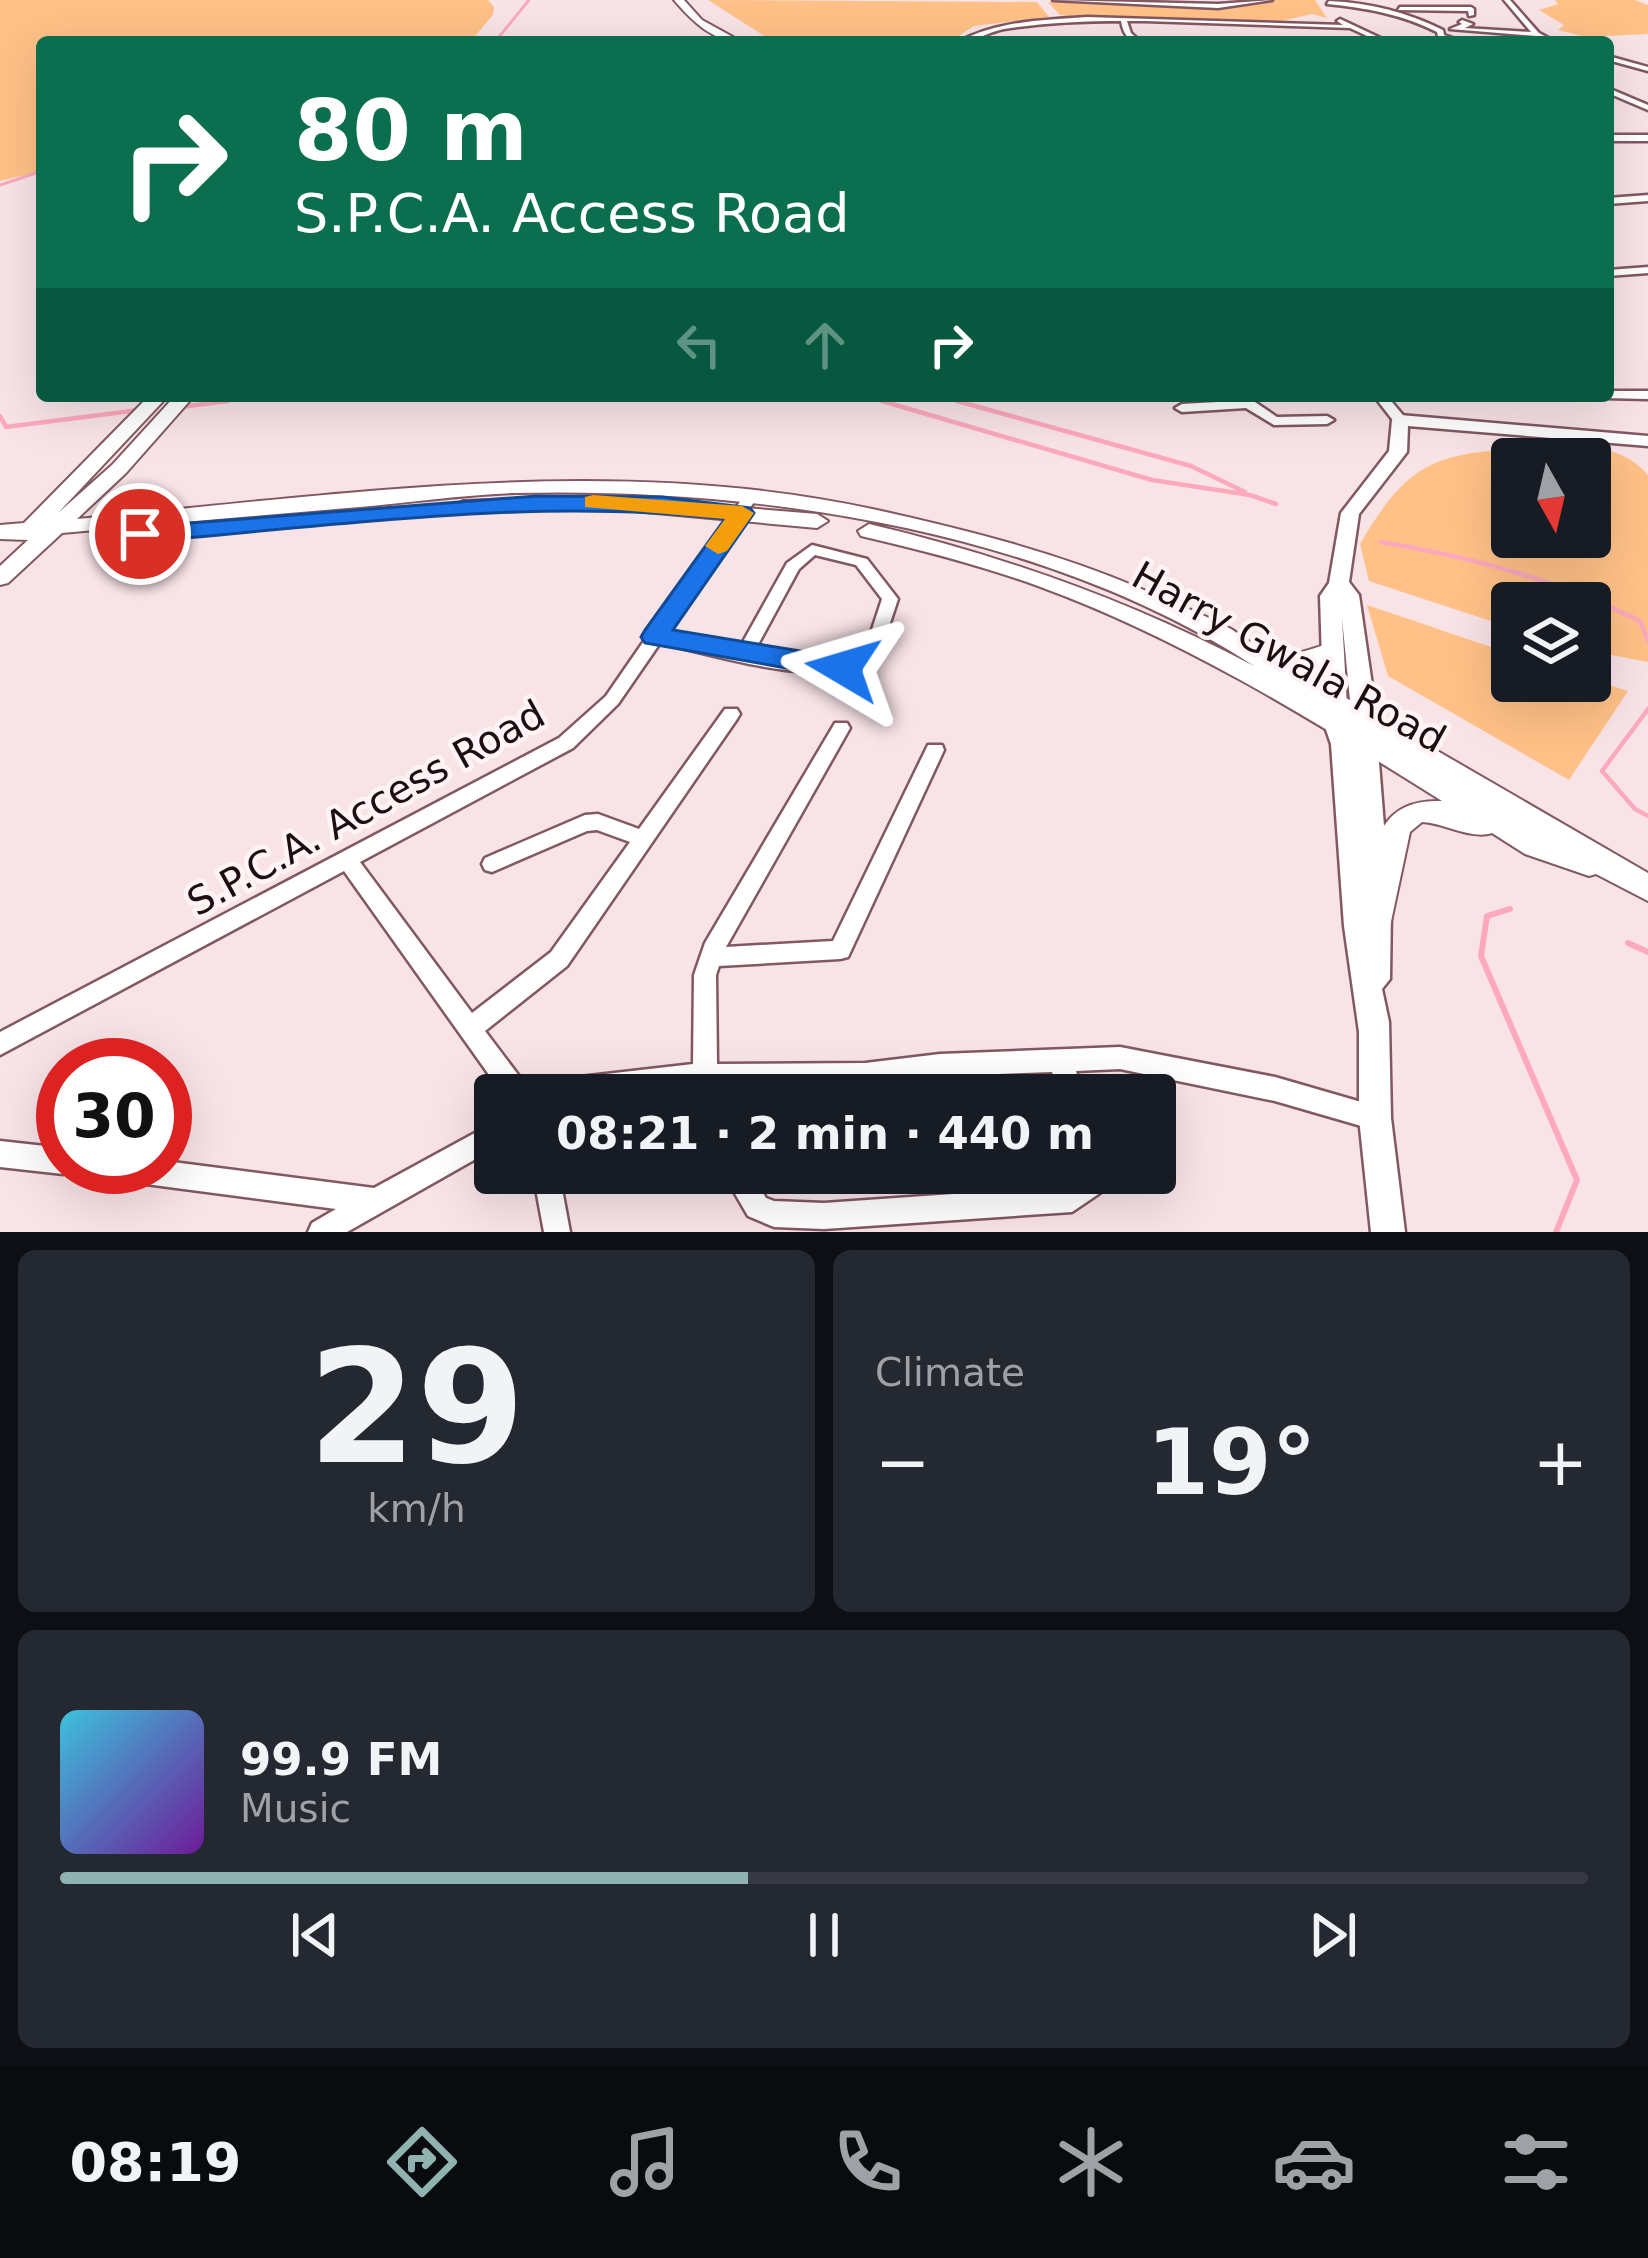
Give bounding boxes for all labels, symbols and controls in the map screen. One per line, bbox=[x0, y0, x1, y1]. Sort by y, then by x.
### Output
text: 80 m bbox=[294, 82, 528, 180]
icon: right bbox=[96, 84, 252, 240]
text: S.P.C.A. Access Road bbox=[294, 182, 849, 245]
icon: left bbox=[666, 312, 732, 378]
icon: ahead bbox=[792, 312, 858, 378]
icon: right bbox=[918, 312, 984, 378]
north arrow bbox=[1491, 438, 1611, 558]
map controls bbox=[1491, 438, 1611, 702]
pin bbox=[89, 483, 191, 585]
icon: arrive bbox=[107, 501, 173, 567]
street label: Harry Gwala Road bbox=[1125, 552, 1453, 762]
button: layers bbox=[1491, 582, 1611, 702]
position arrow bbox=[780, 605, 906, 731]
street label: S.P.C.A. Access Road bbox=[180, 691, 552, 925]
speed limit sign: 30 bbox=[36, 1038, 192, 1194]
text: 08:21 · 2 min · 440 m bbox=[556, 1107, 1094, 1160]
text: 29 bbox=[308, 1317, 525, 1499]
text: Climate bbox=[875, 1350, 1025, 1395]
text: 19° bbox=[1146, 1410, 1317, 1515]
text: − bbox=[875, 1424, 930, 1501]
text: + bbox=[1533, 1424, 1588, 1501]
text: km/h bbox=[367, 1486, 466, 1531]
text: 99.9 FM bbox=[240, 1733, 442, 1786]
text: Music bbox=[240, 1786, 351, 1831]
icon: previous bbox=[282, 1902, 348, 1968]
icon: pause bbox=[791, 1902, 857, 1968]
icon: next bbox=[1300, 1902, 1366, 1968]
icon: directions bbox=[380, 2120, 464, 2204]
icon: music bbox=[603, 2120, 687, 2204]
icon: phone bbox=[826, 2120, 910, 2204]
icon: climate bbox=[1049, 2120, 1133, 2204]
icon: car bbox=[1272, 2120, 1356, 2204]
icon: filters bbox=[1494, 2120, 1578, 2204]
text: 08:19 bbox=[69, 2131, 241, 2194]

